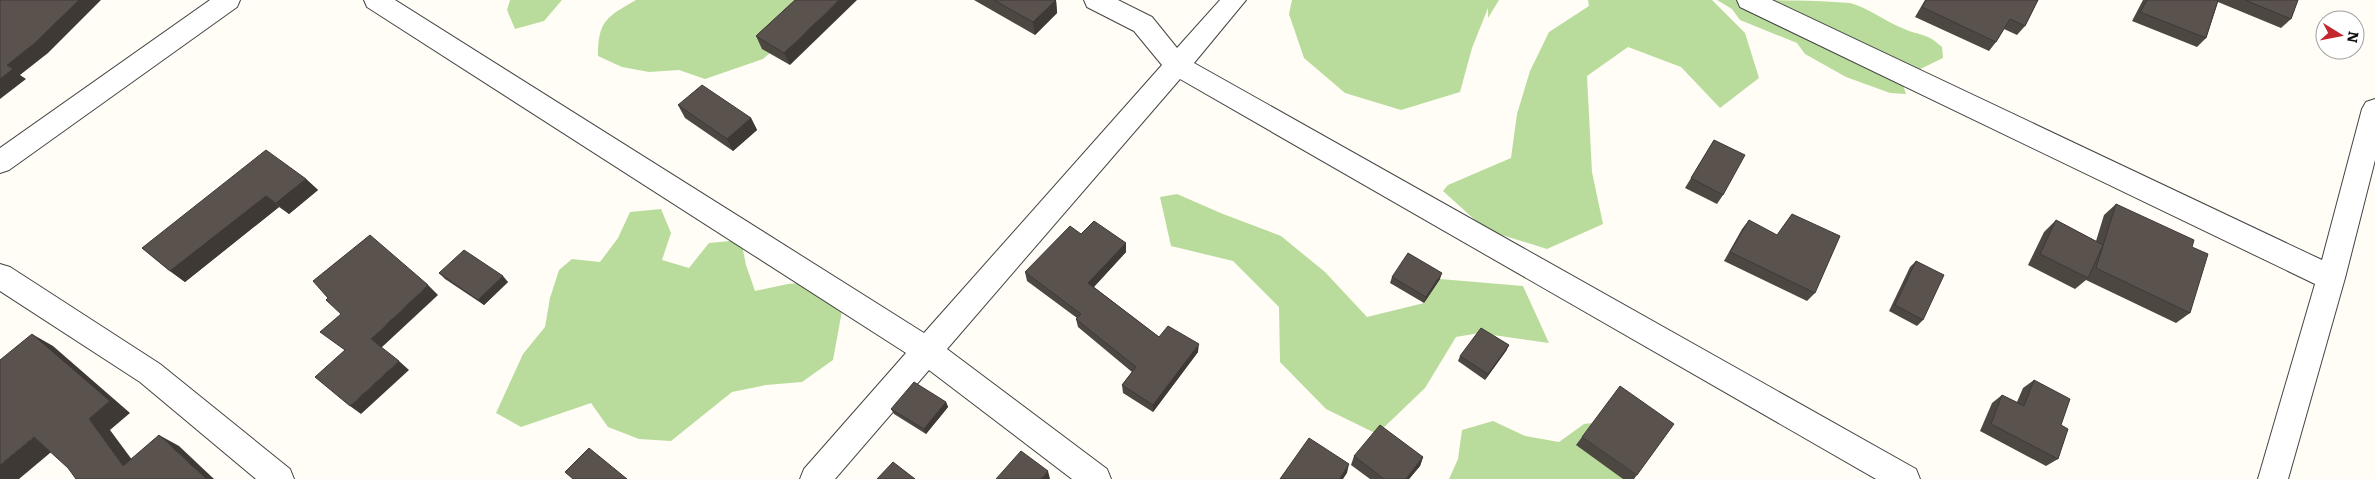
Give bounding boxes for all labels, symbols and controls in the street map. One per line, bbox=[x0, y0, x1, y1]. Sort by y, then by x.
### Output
north arrow bbox=[2315, 10, 2365, 60]
text: N bbox=[2343, 30, 2365, 45]

